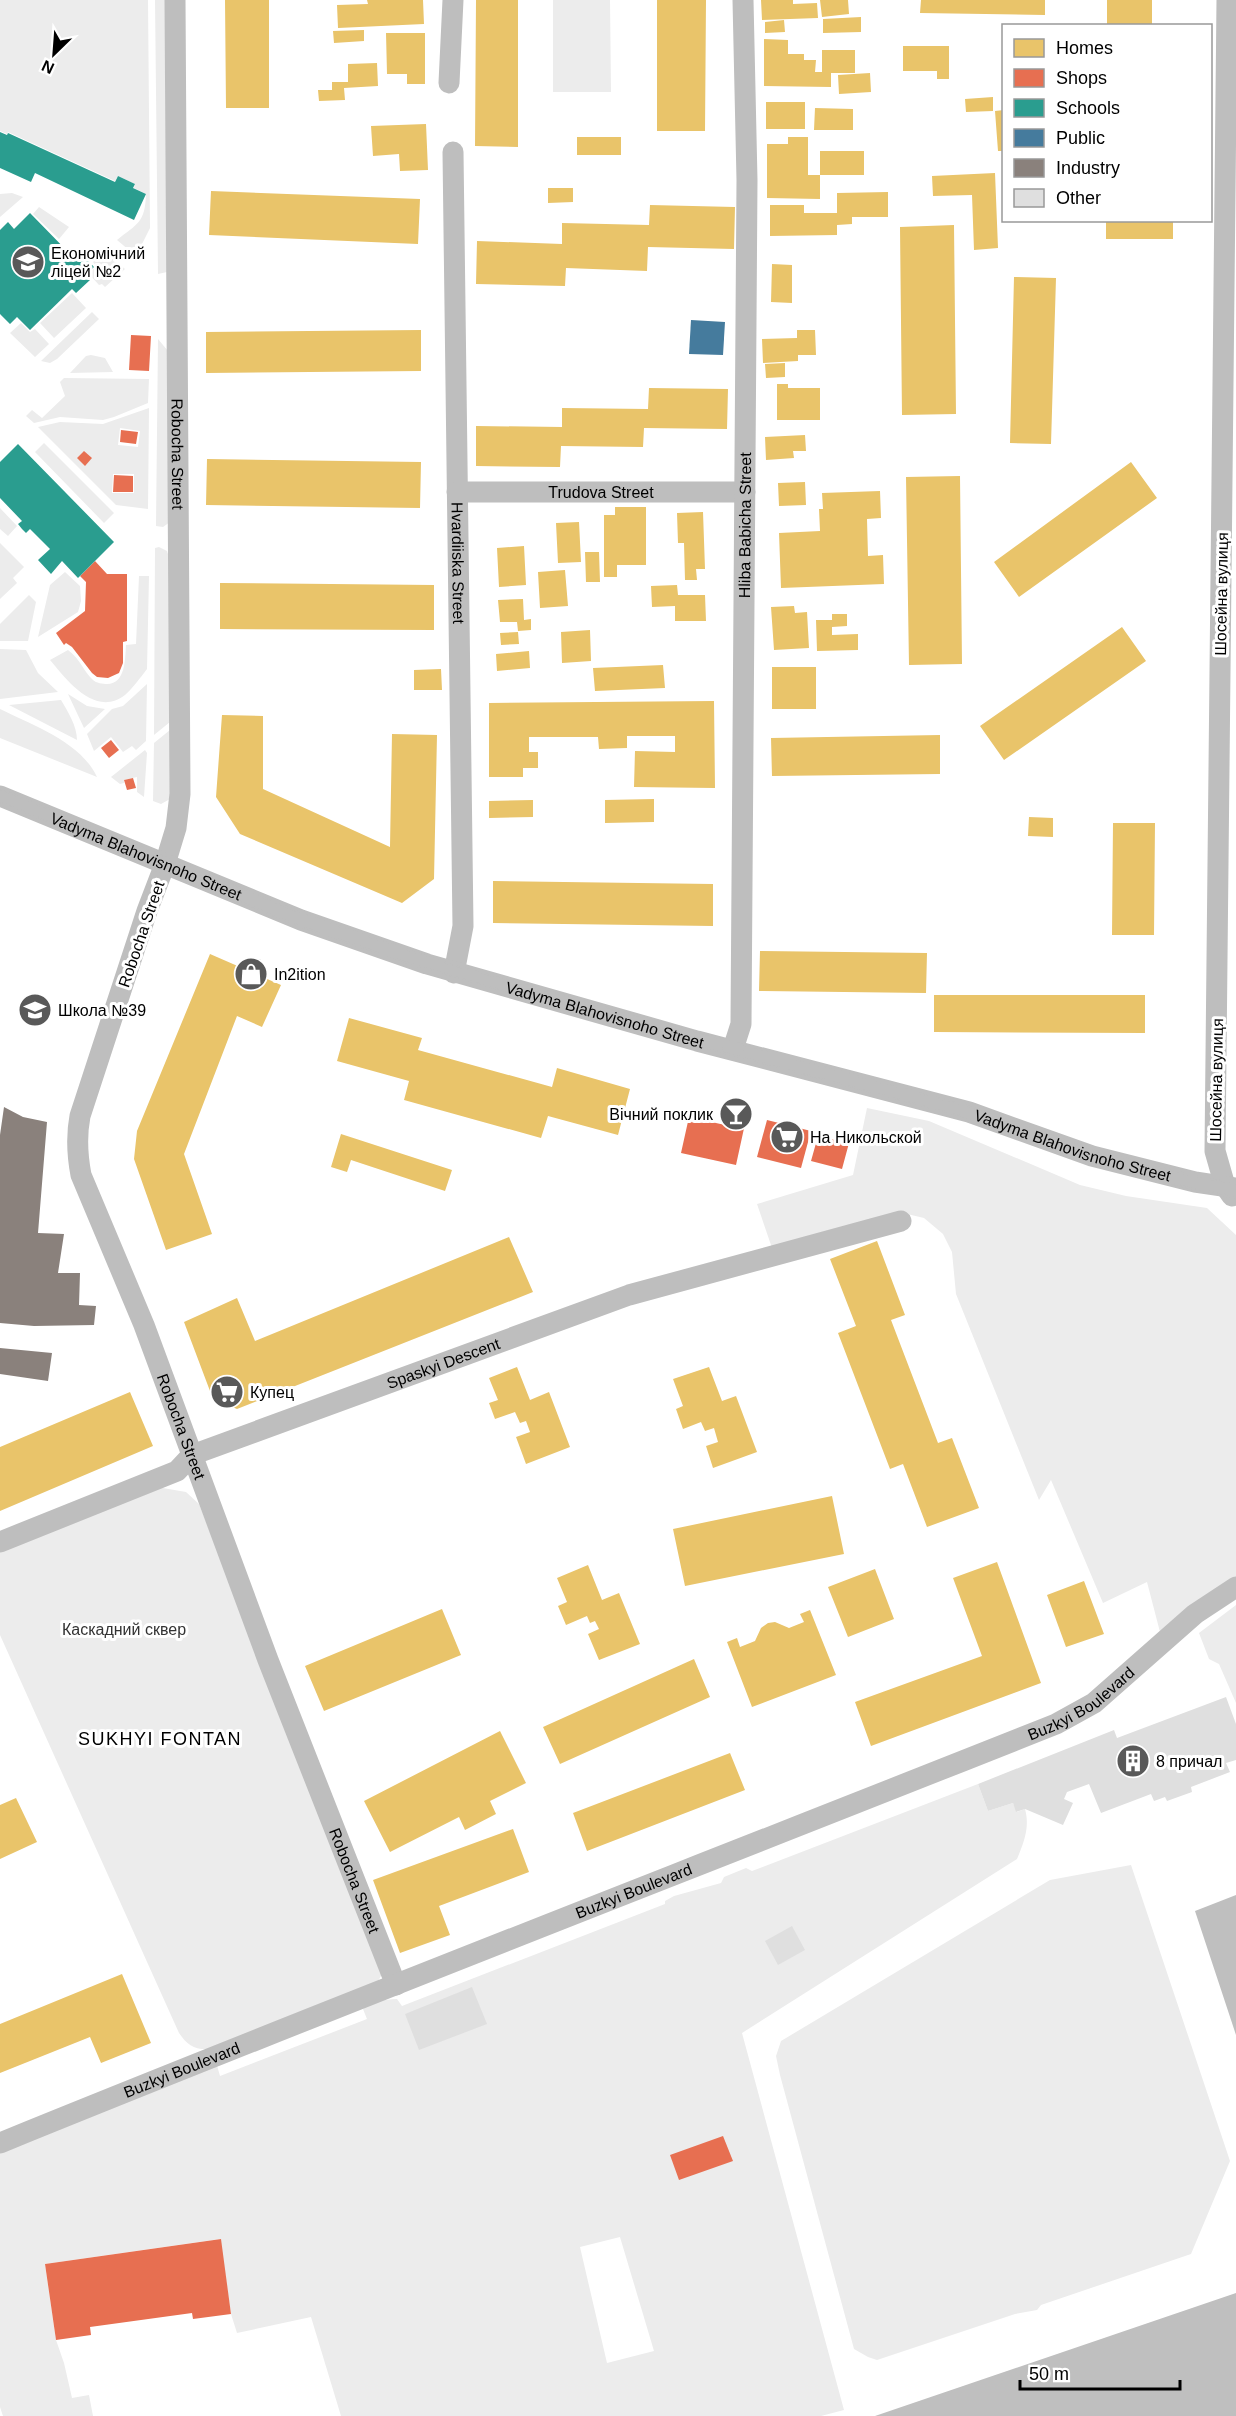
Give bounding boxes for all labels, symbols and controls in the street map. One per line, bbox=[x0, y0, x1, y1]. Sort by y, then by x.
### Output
north arrow bbox=[24, 24, 84, 84]
legend bbox=[1002, 24, 1212, 222]
text: Homes bbox=[1056, 38, 1113, 58]
text: N bbox=[39, 57, 57, 77]
text: Shops bbox=[1056, 68, 1107, 88]
text: Schools bbox=[1056, 98, 1120, 118]
text: Public bbox=[1056, 128, 1105, 148]
text: Industry bbox=[1056, 158, 1120, 178]
text: Other bbox=[1056, 188, 1101, 208]
school or university icon: Економічний ліцей №2 bbox=[10, 244, 46, 280]
place label: Економічний ліцей №2 bbox=[51, 245, 145, 280]
street label: Robocha Street bbox=[169, 398, 186, 510]
street label: Hliba Babicha Street bbox=[736, 452, 754, 598]
street label: Trudova Street bbox=[548, 484, 654, 501]
street label: Hvardiiska Street bbox=[449, 502, 467, 625]
street label: Шосейна вулиця bbox=[1212, 532, 1231, 656]
street label: Vadyma Blahovisnoho Street bbox=[48, 810, 245, 904]
street label: Robocha Street bbox=[115, 878, 168, 989]
shop icon: In2ition bbox=[233, 956, 269, 992]
place label: In2ition bbox=[274, 966, 326, 983]
street label: Vadyma Blahovisnoho Street bbox=[504, 979, 706, 1052]
school or university icon: Школа №39 bbox=[17, 992, 53, 1028]
place label: Школа №39 bbox=[58, 1002, 146, 1019]
street label: Шосейна вулиця bbox=[1207, 1018, 1226, 1142]
bar icon: Вічний поклик bbox=[718, 1096, 754, 1132]
place label: Вічний поклик bbox=[609, 1106, 714, 1123]
street label: Vadyma Blahovisnoho Street bbox=[972, 1107, 1173, 1185]
supermarket icon: На Никольской bbox=[769, 1119, 805, 1155]
place label: На Никольской bbox=[810, 1129, 922, 1146]
street label: Spaskyi Descent bbox=[384, 1335, 503, 1392]
street label: Robocha Street bbox=[154, 1371, 209, 1482]
supermarket icon: Купец bbox=[209, 1374, 245, 1410]
place label: Купец bbox=[250, 1384, 294, 1401]
park label: Каскадний сквер bbox=[62, 1621, 186, 1638]
street label: Buzkyi Boulevard bbox=[1025, 1664, 1138, 1743]
district label: SUKHYI FONTAN bbox=[78, 1729, 242, 1749]
building icon: 8 причал bbox=[1115, 1743, 1151, 1779]
place label: 8 причал bbox=[1156, 1753, 1222, 1770]
street label: Robocha Street bbox=[326, 1826, 383, 1936]
street label: Buzkyi Boulevard bbox=[573, 1861, 694, 1922]
street label: Buzkyi Boulevard bbox=[121, 2039, 243, 2101]
scale bar bbox=[1020, 2353, 1180, 2391]
text: 50 m bbox=[1029, 2364, 1069, 2384]

